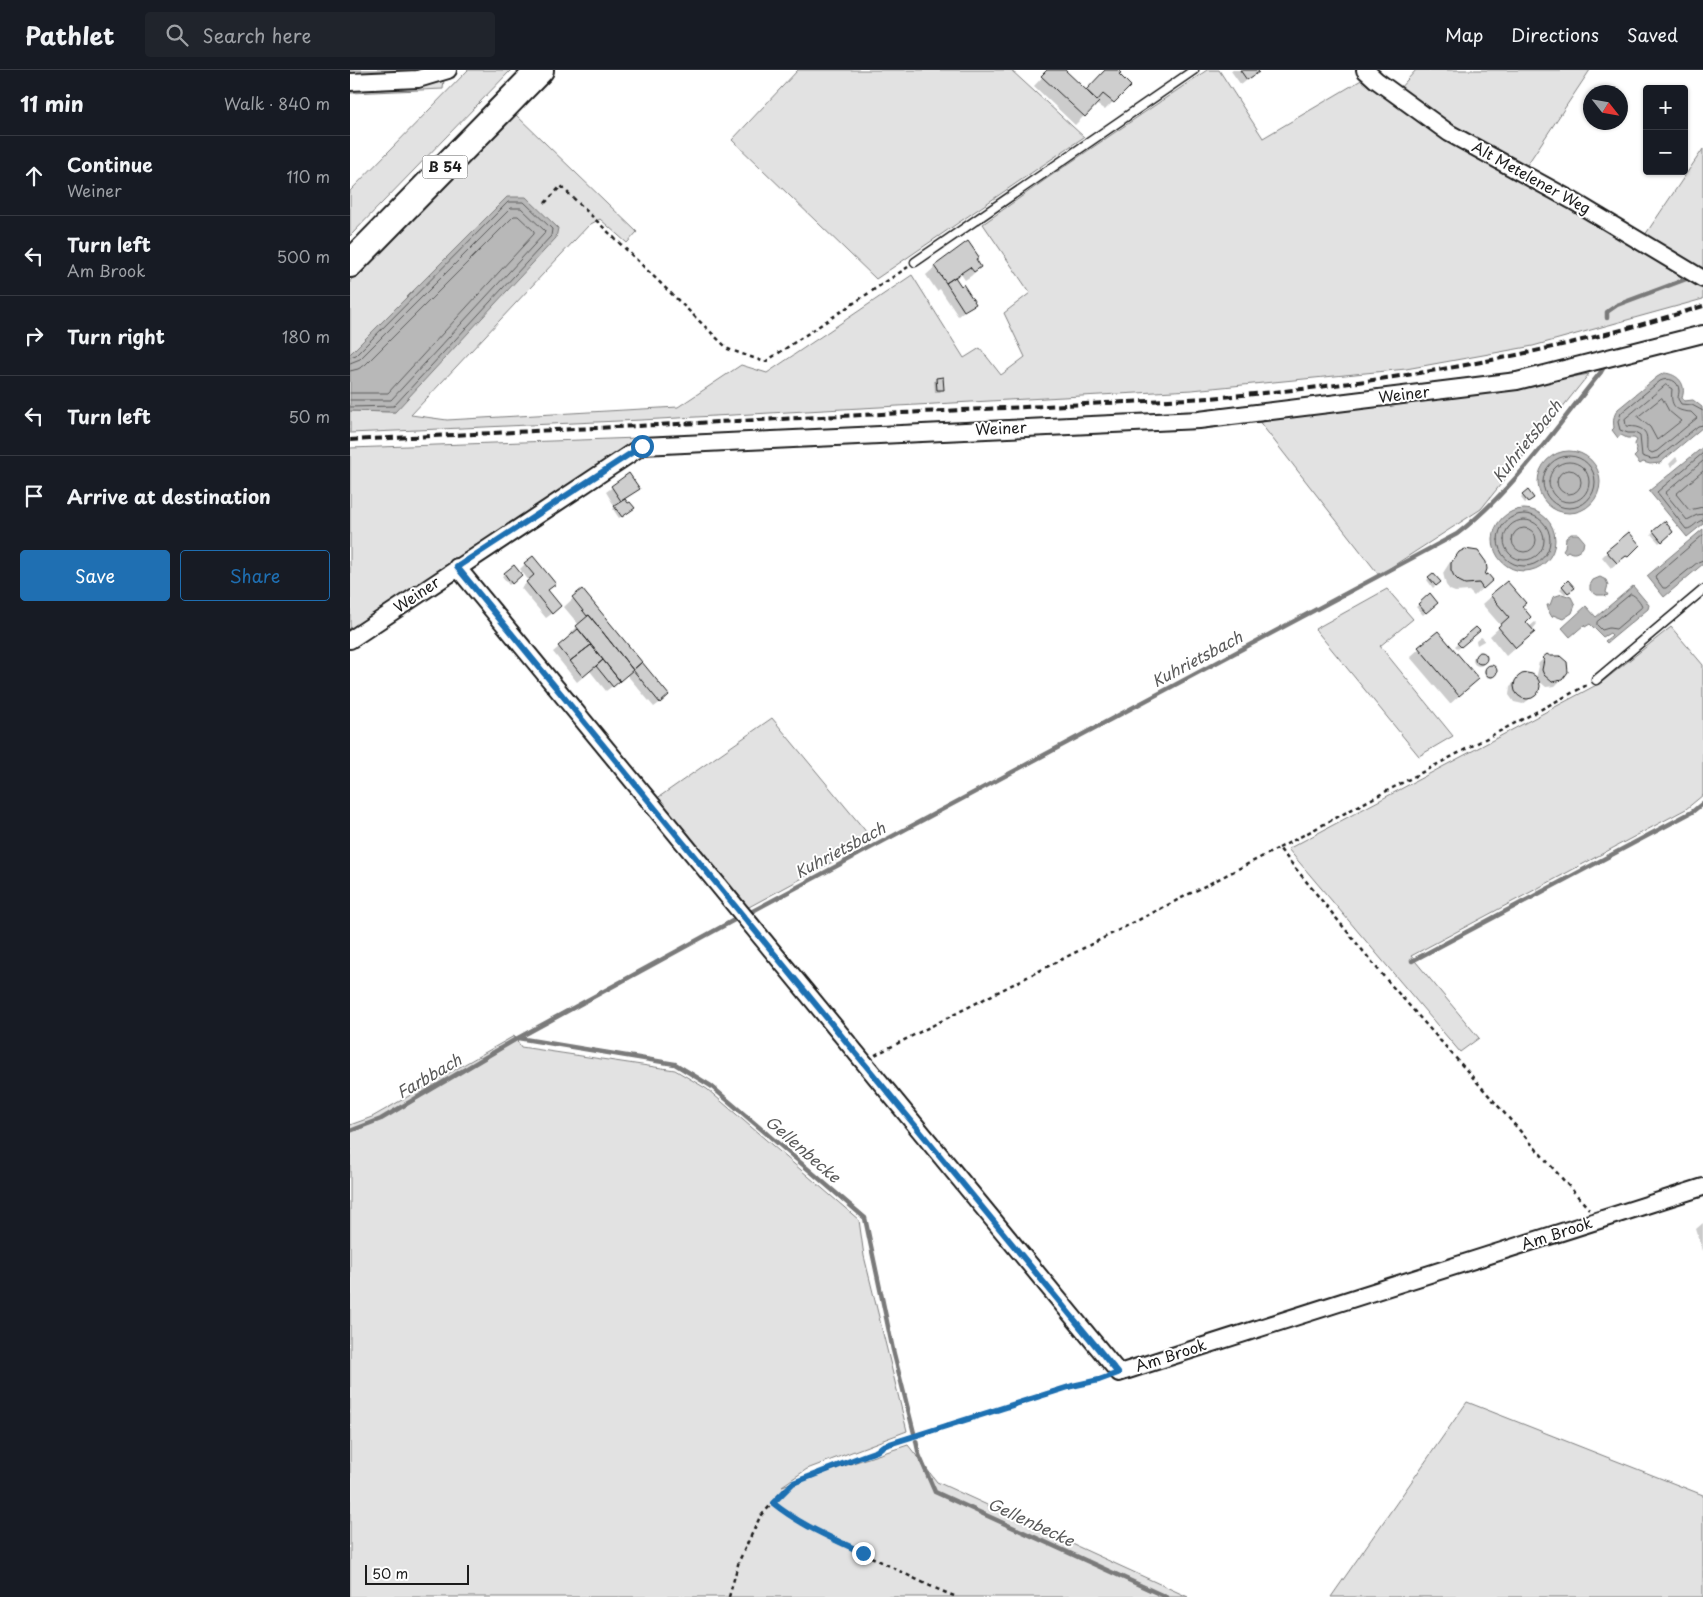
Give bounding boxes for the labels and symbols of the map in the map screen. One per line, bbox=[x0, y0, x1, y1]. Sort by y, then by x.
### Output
north arrow bbox=[1583, 85, 1628, 130]
street label: Alt Metelener Weg bbox=[1468, 135, 1595, 219]
road number: B 54 bbox=[422, 155, 468, 178]
street label: Weiner bbox=[1377, 379, 1431, 408]
water label: Kuhrietsbach bbox=[1486, 394, 1567, 487]
street label: Weiner bbox=[975, 415, 1027, 440]
route start bbox=[631, 435, 654, 458]
street label: Weiner bbox=[388, 570, 444, 618]
water label: Kuhrietsbach bbox=[1147, 624, 1247, 692]
water label: Kuhrietsbach bbox=[790, 815, 890, 883]
water label: Farbbach bbox=[392, 1047, 466, 1103]
water label: Gellenbecke bbox=[761, 1109, 848, 1189]
street label: Am Brook bbox=[1518, 1210, 1595, 1255]
street label: Am Brook bbox=[1132, 1332, 1209, 1377]
water label: Gellenbecke bbox=[984, 1491, 1080, 1552]
route end bbox=[852, 1542, 875, 1565]
scale bar bbox=[365, 1562, 469, 1585]

